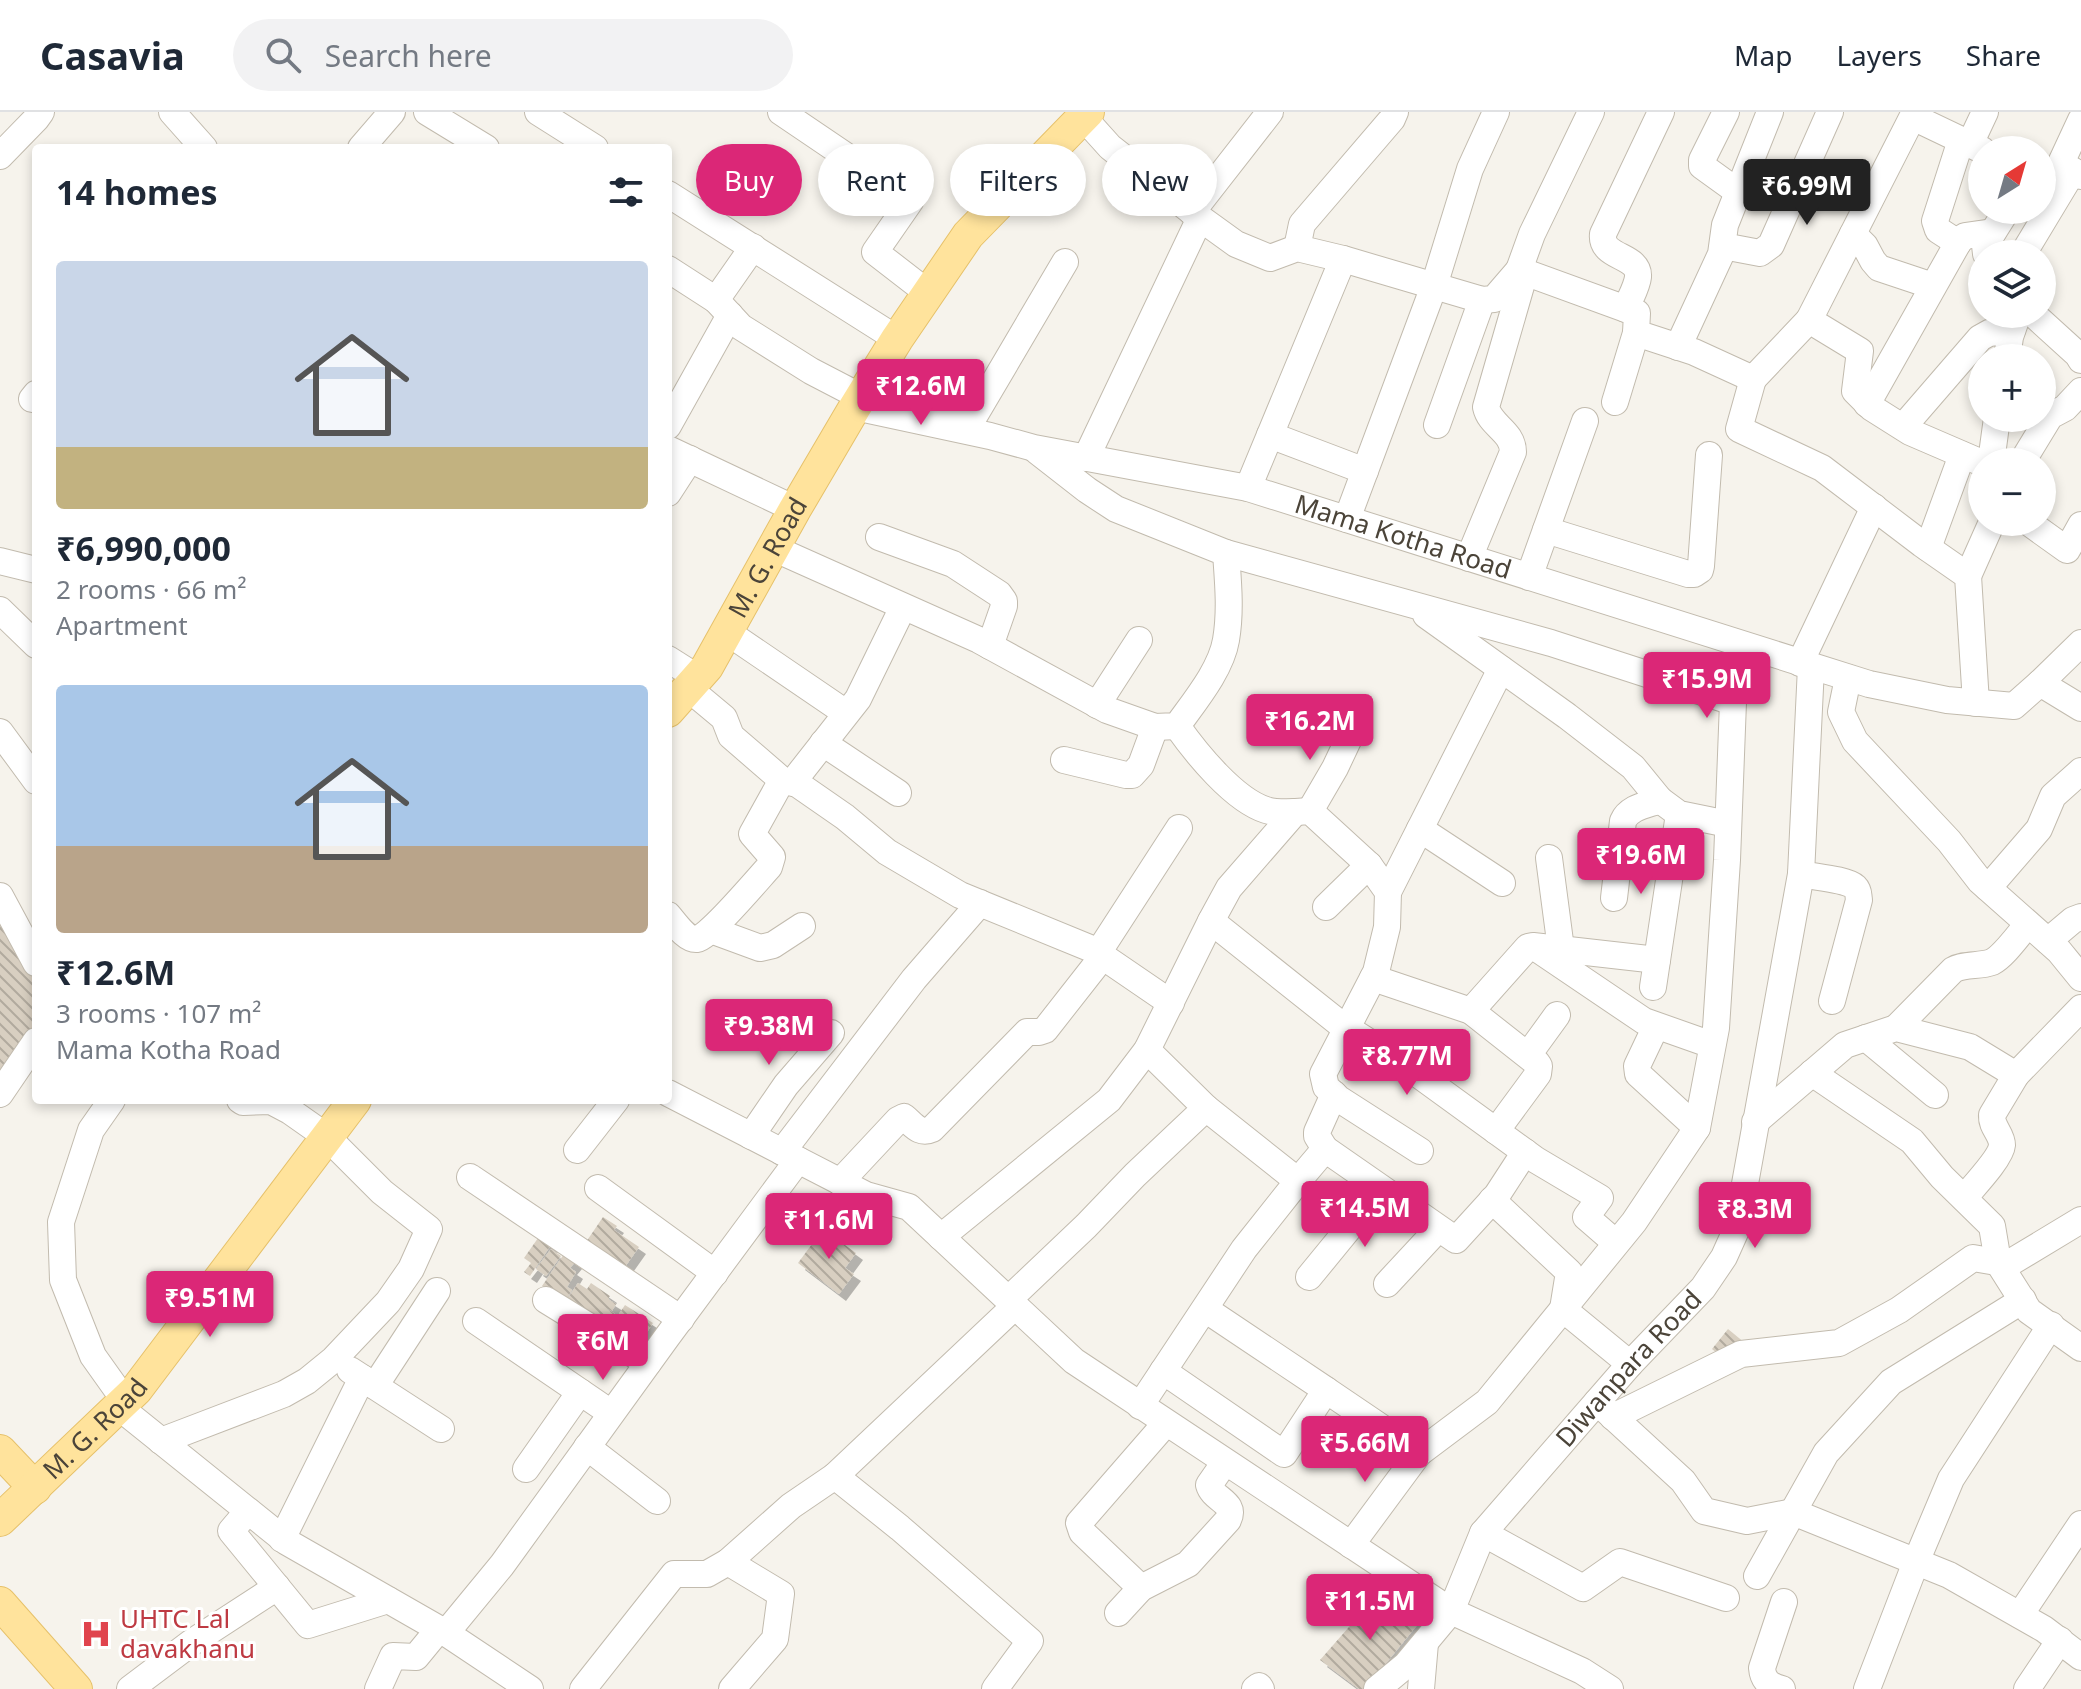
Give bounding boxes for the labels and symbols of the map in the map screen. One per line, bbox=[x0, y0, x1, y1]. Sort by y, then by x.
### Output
north arrow bbox=[1968, 136, 2056, 224]
pin: ₹6.99M bbox=[1742, 159, 1872, 227]
pin: ₹12.6M bbox=[856, 359, 986, 427]
street label: Mama Kotha Road bbox=[1291, 485, 1516, 587]
street label: M. G. Road bbox=[719, 490, 815, 624]
pin: ₹15.9M bbox=[1642, 652, 1772, 720]
pin: ₹16.2M bbox=[1245, 694, 1375, 762]
pin: ₹19.6M bbox=[1576, 828, 1706, 896]
pin: ₹9.38M bbox=[704, 999, 834, 1067]
pin: ₹8.77M bbox=[1342, 1029, 1472, 1097]
pin: ₹14.5M bbox=[1300, 1181, 1430, 1249]
pin: ₹8.3M bbox=[1699, 1182, 1811, 1250]
pin: ₹11.6M bbox=[764, 1193, 894, 1261]
pin: ₹9.51M bbox=[145, 1271, 275, 1339]
street label: Diwanpara Road bbox=[1547, 1281, 1709, 1454]
pin: ₹6M bbox=[564, 1314, 642, 1382]
street label: M. G. Road bbox=[34, 1370, 156, 1487]
pin: ₹5.66M bbox=[1300, 1416, 1430, 1484]
pin: ₹11.5M bbox=[1305, 1574, 1435, 1642]
place label: UHTC Lal davakhanu bbox=[120, 1600, 255, 1666]
hospital icon: UHTC Lal davakhanu bbox=[79, 1617, 113, 1651]

